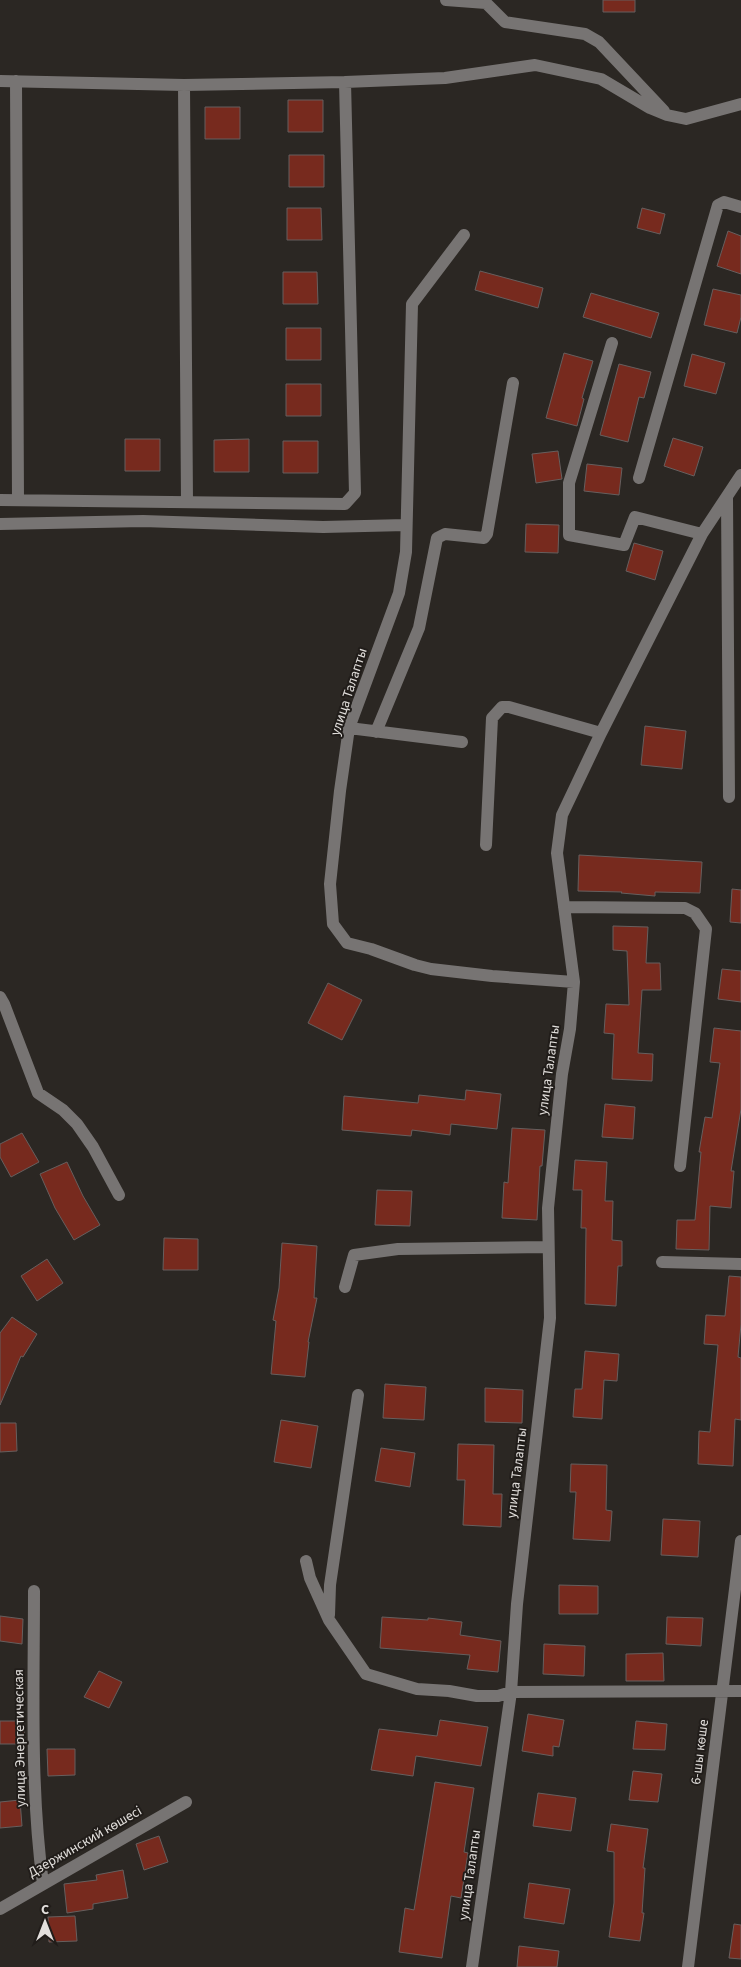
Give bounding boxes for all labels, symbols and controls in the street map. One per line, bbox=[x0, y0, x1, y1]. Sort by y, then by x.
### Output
street label: улица Талапты bbox=[325, 646, 373, 738]
street label: улица Талапты bbox=[533, 1023, 565, 1117]
street label: улица Талапты bbox=[502, 1427, 532, 1519]
street label: улица Энергетическая bbox=[9, 1669, 31, 1807]
street label: 6-шы көше bbox=[686, 1718, 714, 1786]
street label: Дзержинский көшесі bbox=[24, 1801, 146, 1883]
street label: улица Талапты bbox=[454, 1828, 486, 1922]
north arrow bbox=[20, 1897, 70, 1947]
text: С bbox=[41, 1900, 49, 1920]

